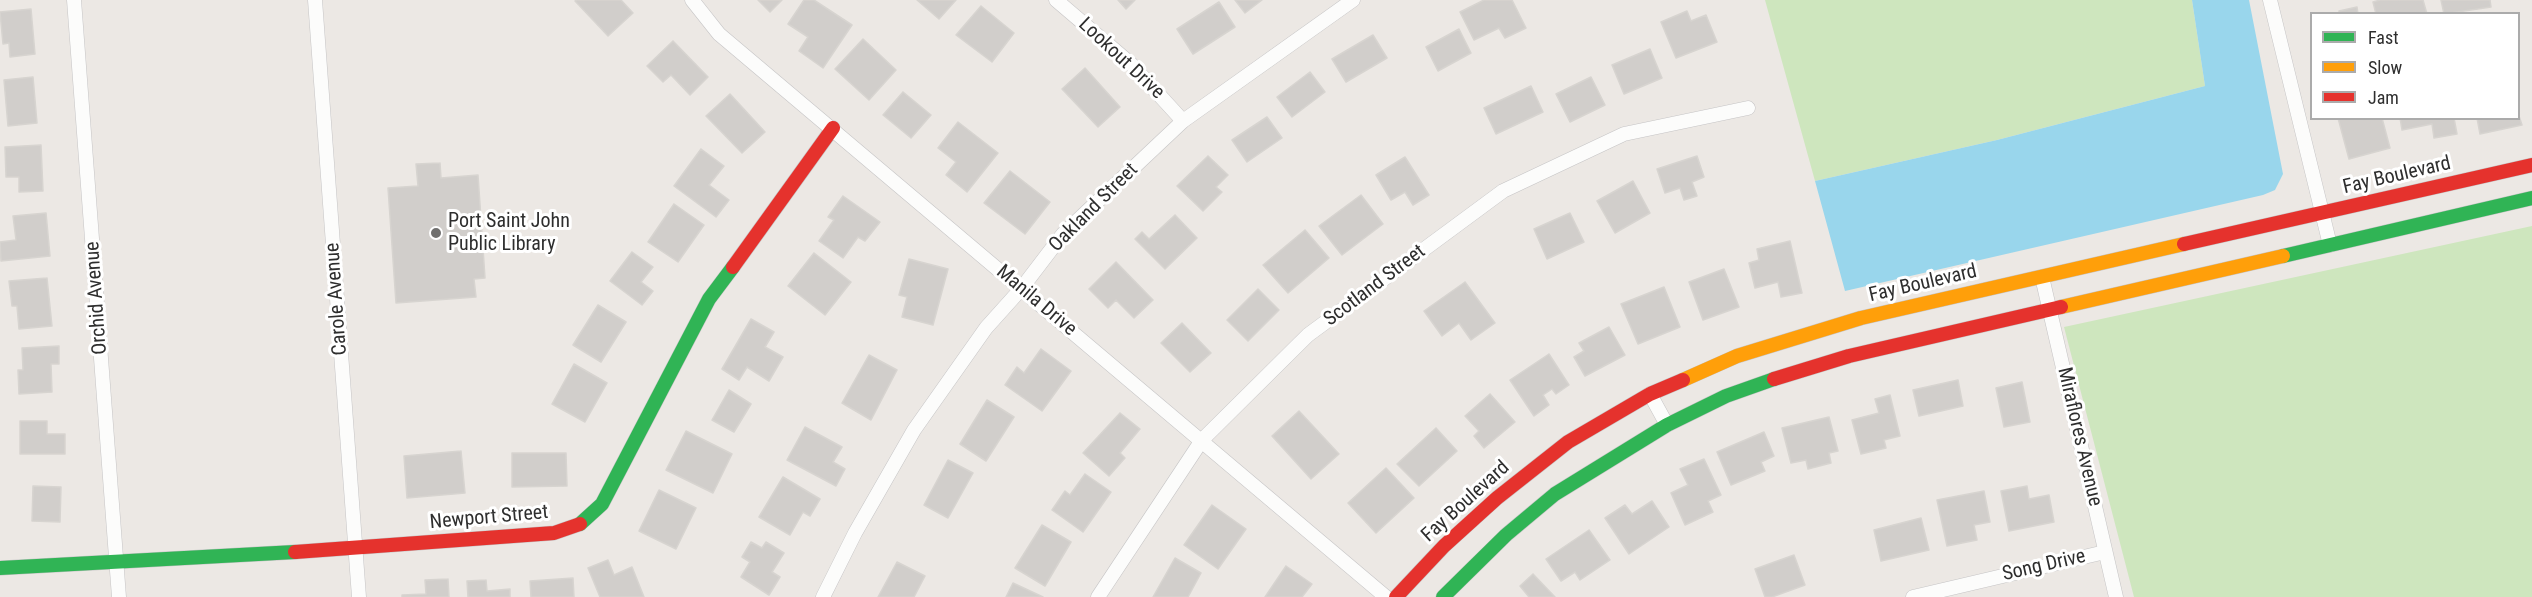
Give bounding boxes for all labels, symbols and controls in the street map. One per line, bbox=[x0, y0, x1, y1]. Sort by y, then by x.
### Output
legend bbox=[2310, 12, 2520, 120]
street label: Lookout Drive bbox=[1073, 13, 1169, 105]
text: Fast bbox=[2368, 27, 2399, 48]
text: Slow bbox=[2368, 57, 2402, 78]
text: Jam bbox=[2368, 87, 2399, 108]
street label: Fay Boulevard bbox=[2341, 152, 2453, 200]
street label: Oakland Street bbox=[1045, 159, 1143, 257]
place label: Port Saint John Public Library bbox=[448, 210, 570, 257]
marker: Port Saint John Public Library bbox=[429, 226, 443, 240]
street label: Scotland Street bbox=[1320, 240, 1430, 332]
street label: Orchid Avenue bbox=[81, 241, 113, 355]
street label: Carole Avenue bbox=[321, 242, 353, 356]
street label: Manila Drive bbox=[991, 260, 1081, 342]
street label: Fay Boulevard bbox=[1867, 260, 1979, 308]
street label: Miraflores Avenue bbox=[2051, 365, 2107, 509]
street label: Fay Boulevard bbox=[1417, 456, 1515, 548]
street label: Newport Street bbox=[429, 501, 549, 535]
street label: Song Drive bbox=[2000, 545, 2088, 587]

